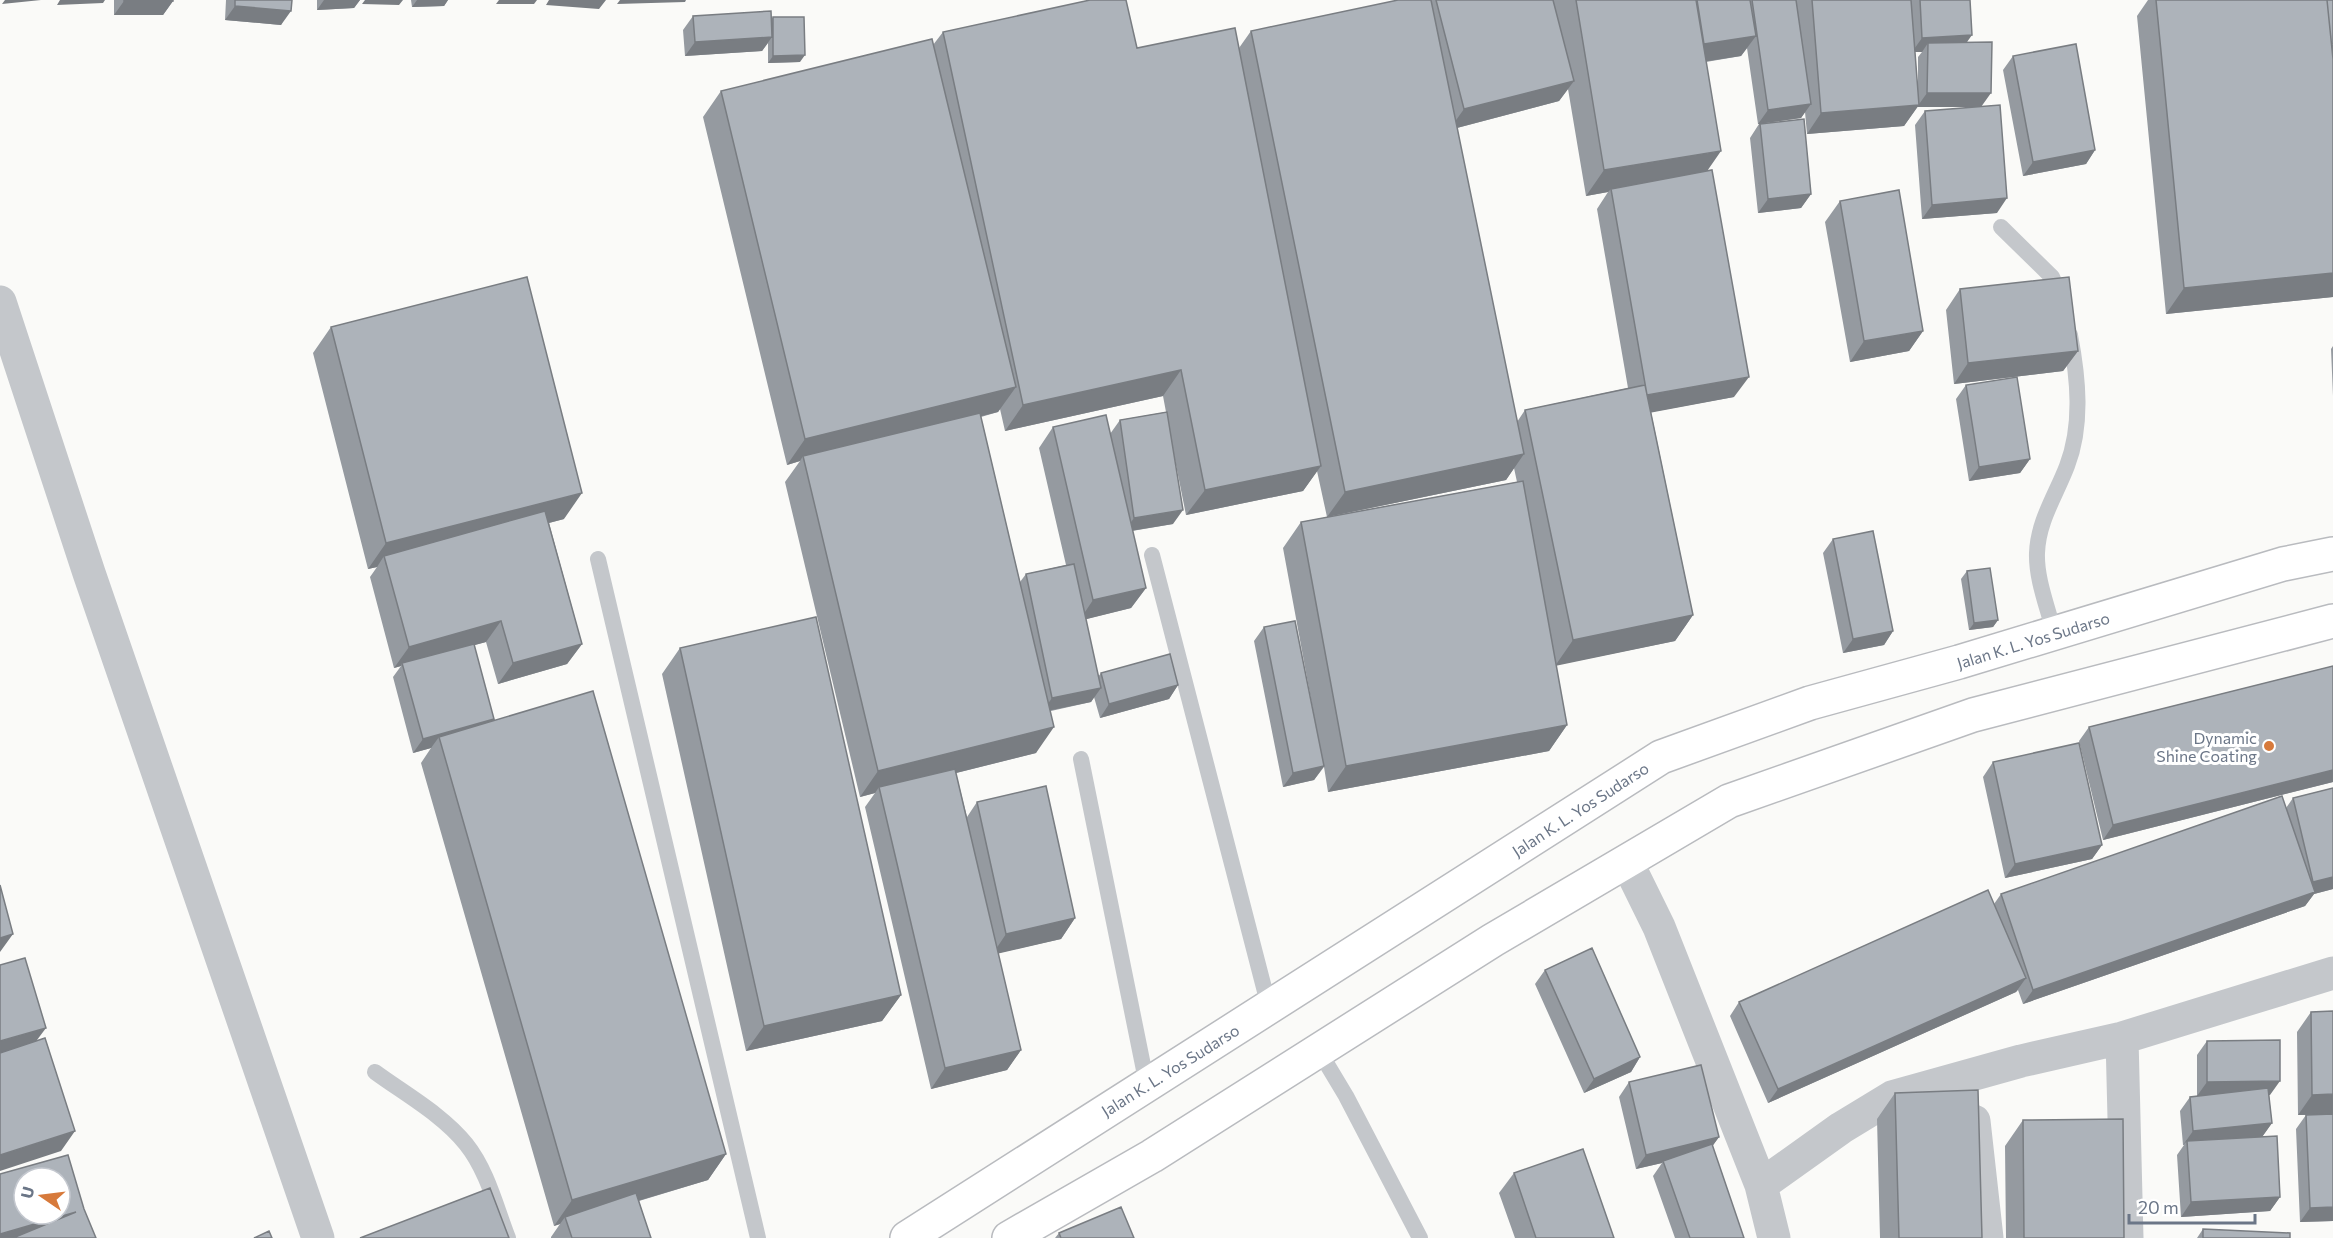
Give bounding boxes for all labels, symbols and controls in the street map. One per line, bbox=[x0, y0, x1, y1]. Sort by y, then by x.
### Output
street label: Jalan K. L. Yos Sudarso bbox=[1954, 608, 2112, 672]
place label: Dynamic Shine Coating bbox=[2156, 728, 2257, 765]
marker: Dynamic Shine Coating bbox=[2262, 739, 2276, 753]
street label: Jalan K. L. Yos Sudarso bbox=[1508, 758, 1652, 860]
street label: Jalan K. L. Yos Sudarso bbox=[1098, 1020, 1242, 1120]
north arrow bbox=[12, 1166, 72, 1226]
text: U bbox=[16, 1184, 38, 1200]
scale bar bbox=[2129, 1187, 2255, 1225]
text: 20 m bbox=[2138, 1196, 2179, 1218]

